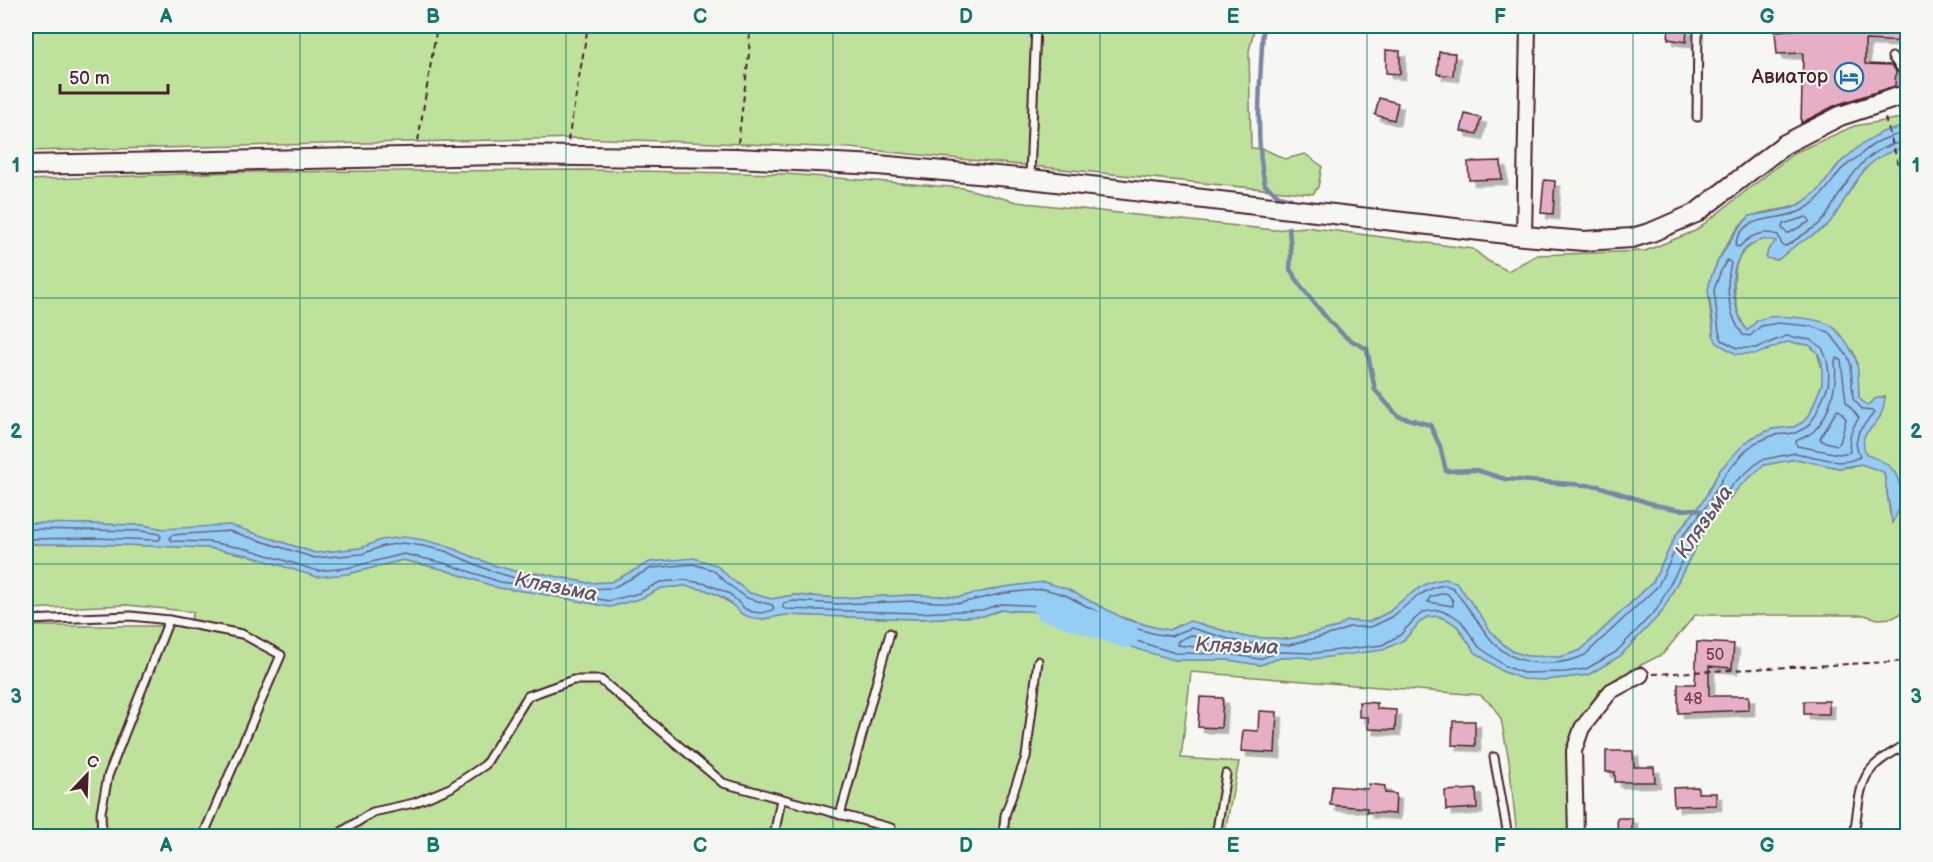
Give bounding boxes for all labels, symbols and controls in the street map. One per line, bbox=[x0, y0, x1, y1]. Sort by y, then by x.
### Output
text: A bbox=[159, 5, 173, 29]
text: B bbox=[426, 5, 440, 29]
text: C bbox=[693, 5, 707, 29]
text: D bbox=[959, 5, 973, 29]
text: E bbox=[1227, 5, 1240, 29]
text: F bbox=[1494, 5, 1506, 29]
text: G bbox=[1760, 5, 1775, 29]
scale bar bbox=[60, 57, 168, 95]
hotel icon: Авиатор bbox=[1833, 61, 1865, 93]
place label: Авиатор bbox=[1751, 65, 1829, 89]
text: 50 m bbox=[69, 68, 110, 89]
text: 1 bbox=[12, 154, 20, 178]
text: 1 bbox=[1912, 154, 1920, 178]
text: 2 bbox=[10, 420, 22, 444]
text: 2 bbox=[1910, 420, 1922, 444]
water label: Клязьма bbox=[1670, 480, 1738, 564]
water label: Клязьма bbox=[512, 567, 600, 607]
water label: Клязьма bbox=[1195, 632, 1279, 660]
house number: 50 bbox=[1706, 646, 1724, 665]
text: 3 bbox=[10, 685, 22, 709]
text: 3 bbox=[1910, 685, 1922, 709]
house number: 48 bbox=[1683, 690, 1703, 709]
north arrow bbox=[57, 745, 117, 805]
text: С bbox=[83, 752, 101, 773]
text: A bbox=[159, 834, 173, 858]
text: B bbox=[426, 834, 440, 858]
text: C bbox=[693, 834, 707, 858]
text: D bbox=[959, 834, 973, 858]
text: E bbox=[1227, 834, 1240, 858]
text: F bbox=[1494, 834, 1506, 858]
text: G bbox=[1760, 834, 1775, 858]

